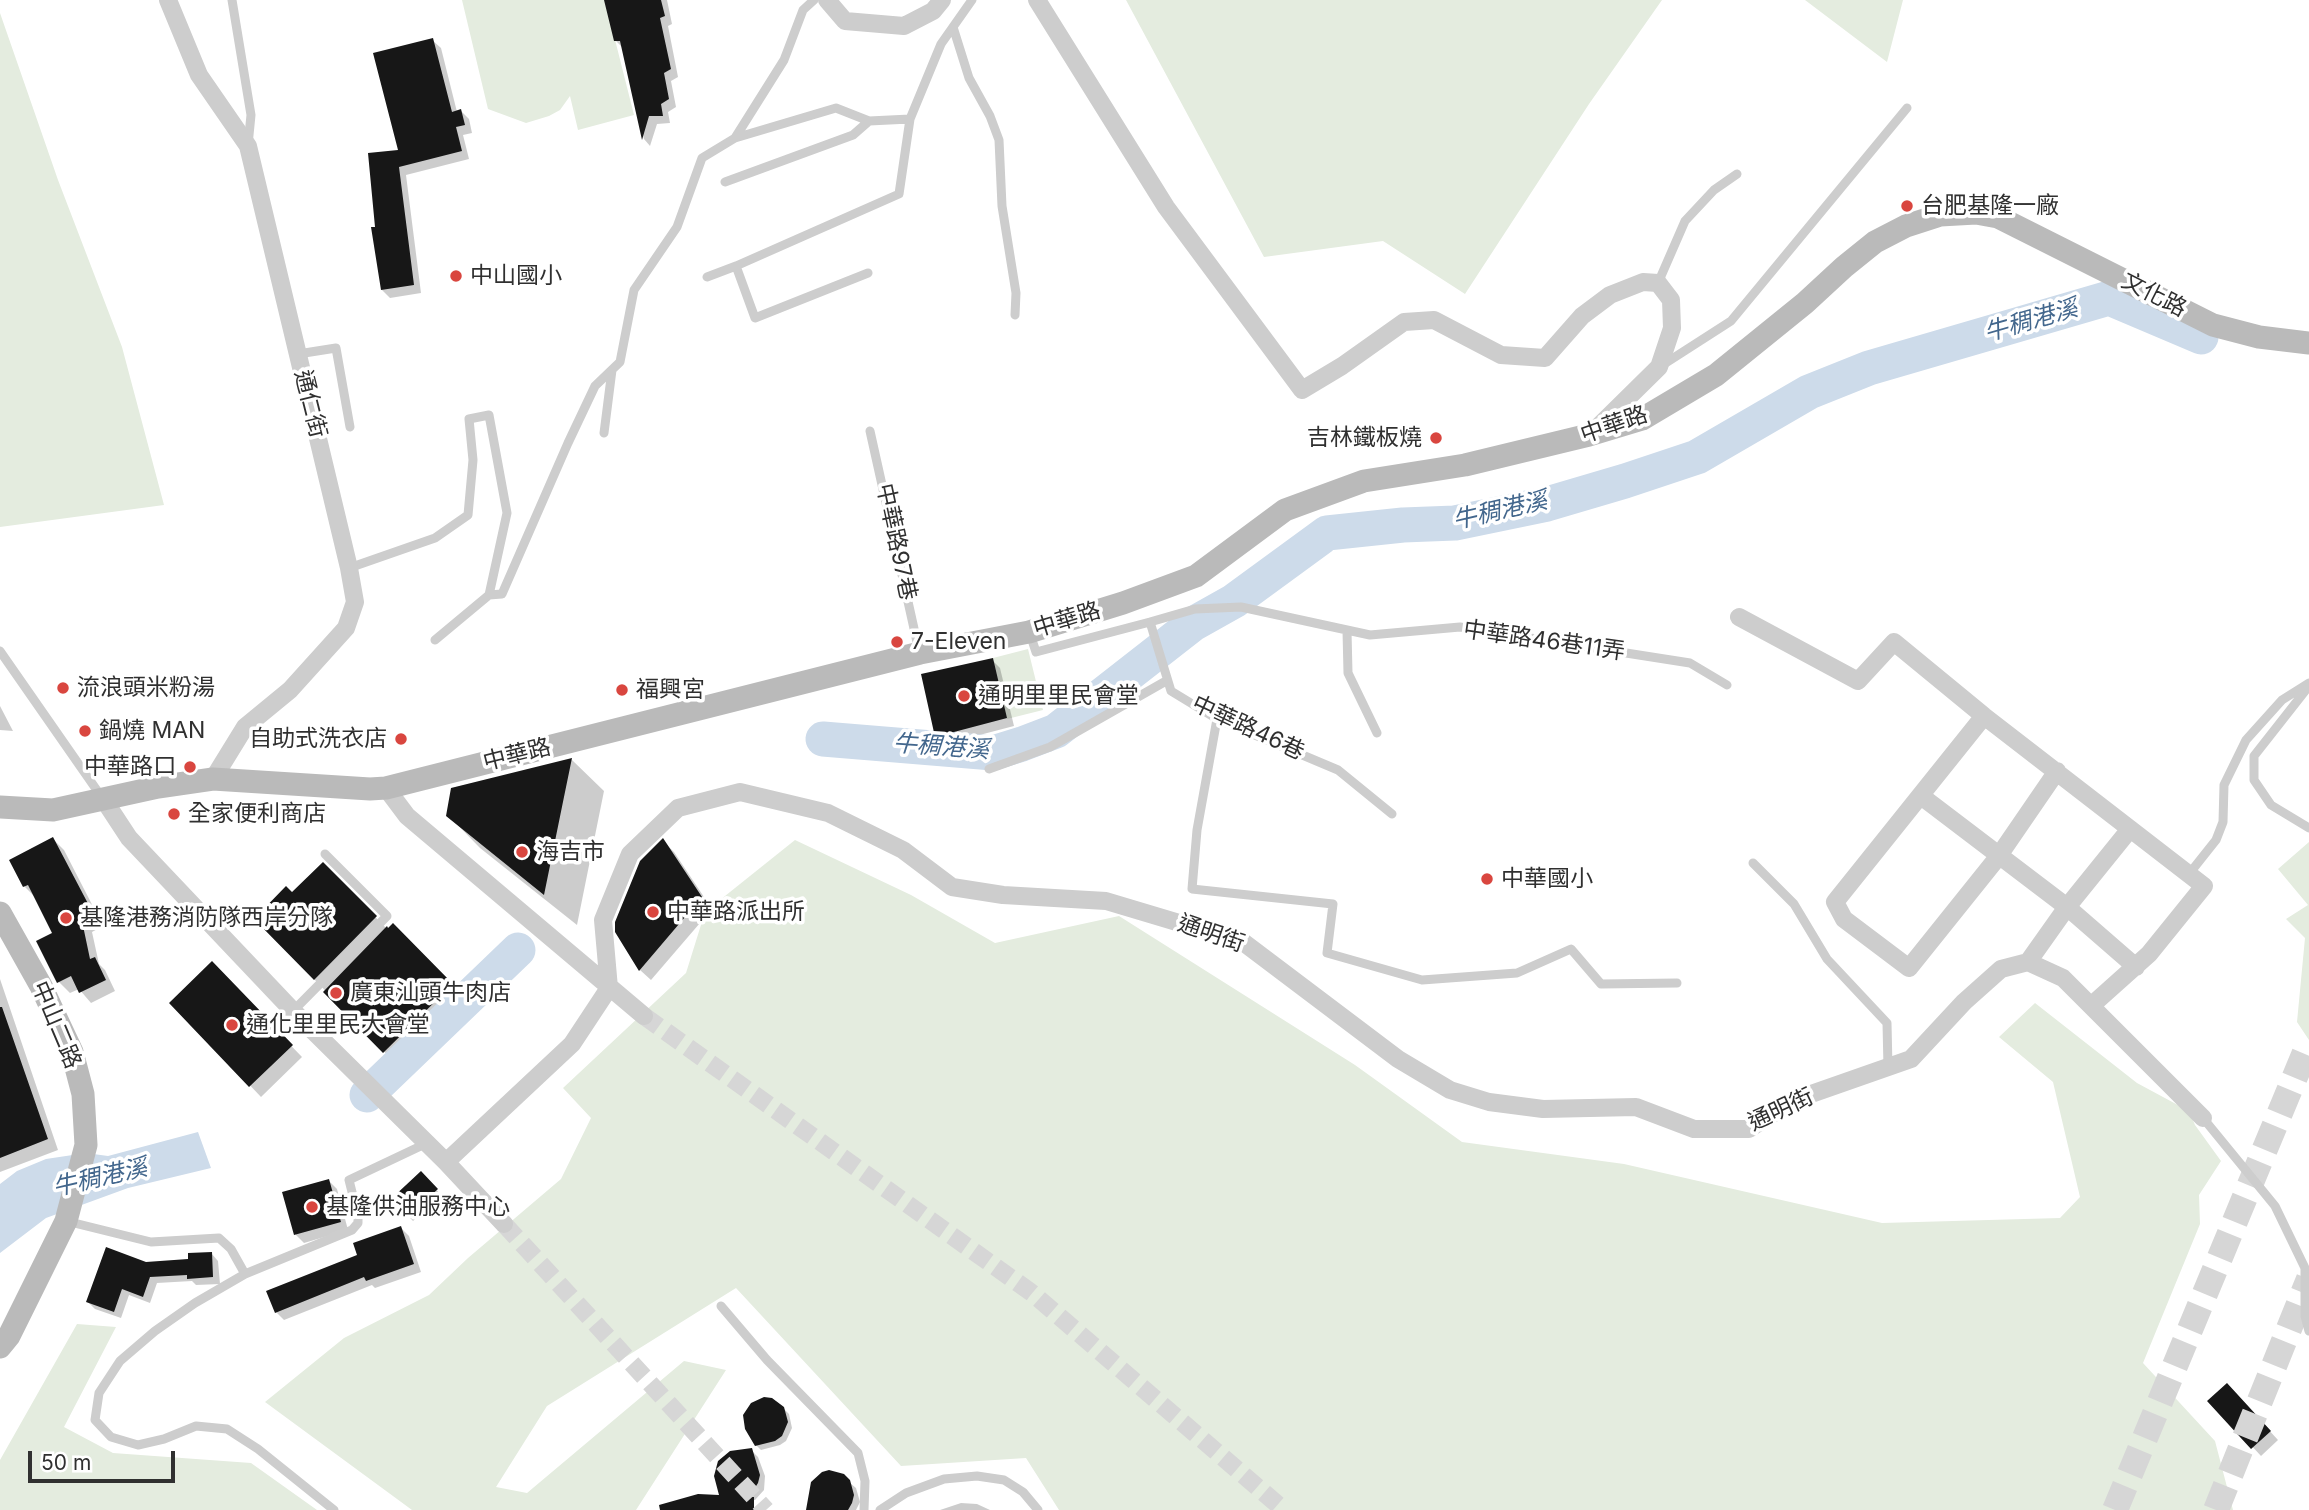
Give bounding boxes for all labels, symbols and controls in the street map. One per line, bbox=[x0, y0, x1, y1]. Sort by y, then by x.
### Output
place label: 台肥基隆一廠 bbox=[1921, 192, 2059, 220]
marker: 台肥基隆一廠 bbox=[1899, 198, 1915, 214]
place label: 中山國小 bbox=[470, 262, 562, 290]
street label: 文化路 bbox=[2117, 267, 2191, 323]
marker: 中山國小 bbox=[448, 268, 464, 284]
water label: 牛稠港溪 bbox=[1981, 294, 2081, 348]
street label: 通仁街 bbox=[288, 367, 332, 441]
street label: 中華路 bbox=[1577, 401, 1651, 449]
place label: 吉林鐵板燒 bbox=[1307, 424, 1422, 452]
marker: 吉林鐵板燒 bbox=[1428, 430, 1444, 446]
street label: 中華路97巷 bbox=[870, 481, 922, 603]
water label: 牛稠港溪 bbox=[1450, 486, 1550, 536]
street label: 中華路 bbox=[1030, 597, 1104, 643]
street label: 中華路46巷11弄 bbox=[1461, 616, 1627, 666]
place label: 7-Eleven bbox=[911, 628, 1006, 656]
marker: 7-Eleven bbox=[889, 634, 905, 650]
place label: 流浪頭米粉湯 bbox=[77, 674, 215, 702]
place label: 福興宮 bbox=[636, 676, 705, 704]
marker: 流浪頭米粉湯 bbox=[55, 680, 71, 696]
marker: 福興宮 bbox=[614, 682, 630, 698]
place label: 通明里里民會堂 bbox=[978, 682, 1139, 710]
marker: 通明里里民會堂 bbox=[956, 688, 972, 704]
street label: 中華路46巷 bbox=[1187, 690, 1309, 766]
place label: 鍋燒 MAN bbox=[99, 717, 205, 745]
marker: 鍋燒 MAN bbox=[77, 723, 93, 739]
place label: 自助式洗衣店 bbox=[249, 725, 387, 753]
water label: 牛稠港溪 bbox=[892, 729, 990, 765]
marker: 自助式洗衣店 bbox=[393, 731, 409, 747]
street label: 中華路 bbox=[480, 733, 554, 777]
place label: 中華路口 bbox=[84, 753, 176, 781]
marker: 中華路口 bbox=[182, 759, 198, 775]
place label: 全家便利商店 bbox=[188, 800, 326, 828]
marker: 全家便利商店 bbox=[166, 806, 182, 822]
place label: 海吉市 bbox=[536, 838, 605, 866]
marker: 海吉市 bbox=[514, 844, 530, 860]
place label: 中華國小 bbox=[1501, 865, 1593, 893]
marker: 中華國小 bbox=[1479, 871, 1495, 887]
place label: 中華路派出所 bbox=[667, 898, 805, 926]
place label: 基隆港務消防隊西岸分隊 bbox=[80, 904, 333, 932]
marker: 中華路派出所 bbox=[645, 904, 661, 920]
marker: 基隆港務消防隊西岸分隊 bbox=[58, 910, 74, 926]
street label: 通明街 bbox=[1174, 910, 1248, 958]
street label: 中山二路 bbox=[25, 977, 87, 1073]
place label: 廣東汕頭牛肉店 bbox=[350, 979, 511, 1007]
marker: 廣東汕頭牛肉店 bbox=[328, 985, 344, 1001]
place label: 通化里里民大會堂 bbox=[246, 1011, 430, 1039]
marker: 通化里里民大會堂 bbox=[224, 1017, 240, 1033]
street label: 通明街 bbox=[1744, 1083, 1818, 1137]
water label: 牛稠港溪 bbox=[50, 1153, 150, 1203]
place label: 基隆供油服務中心 bbox=[326, 1193, 510, 1221]
marker: 基隆供油服務中心 bbox=[304, 1199, 320, 1215]
scale bar bbox=[32, 1436, 178, 1480]
text: 50 m bbox=[41, 1450, 91, 1475]

